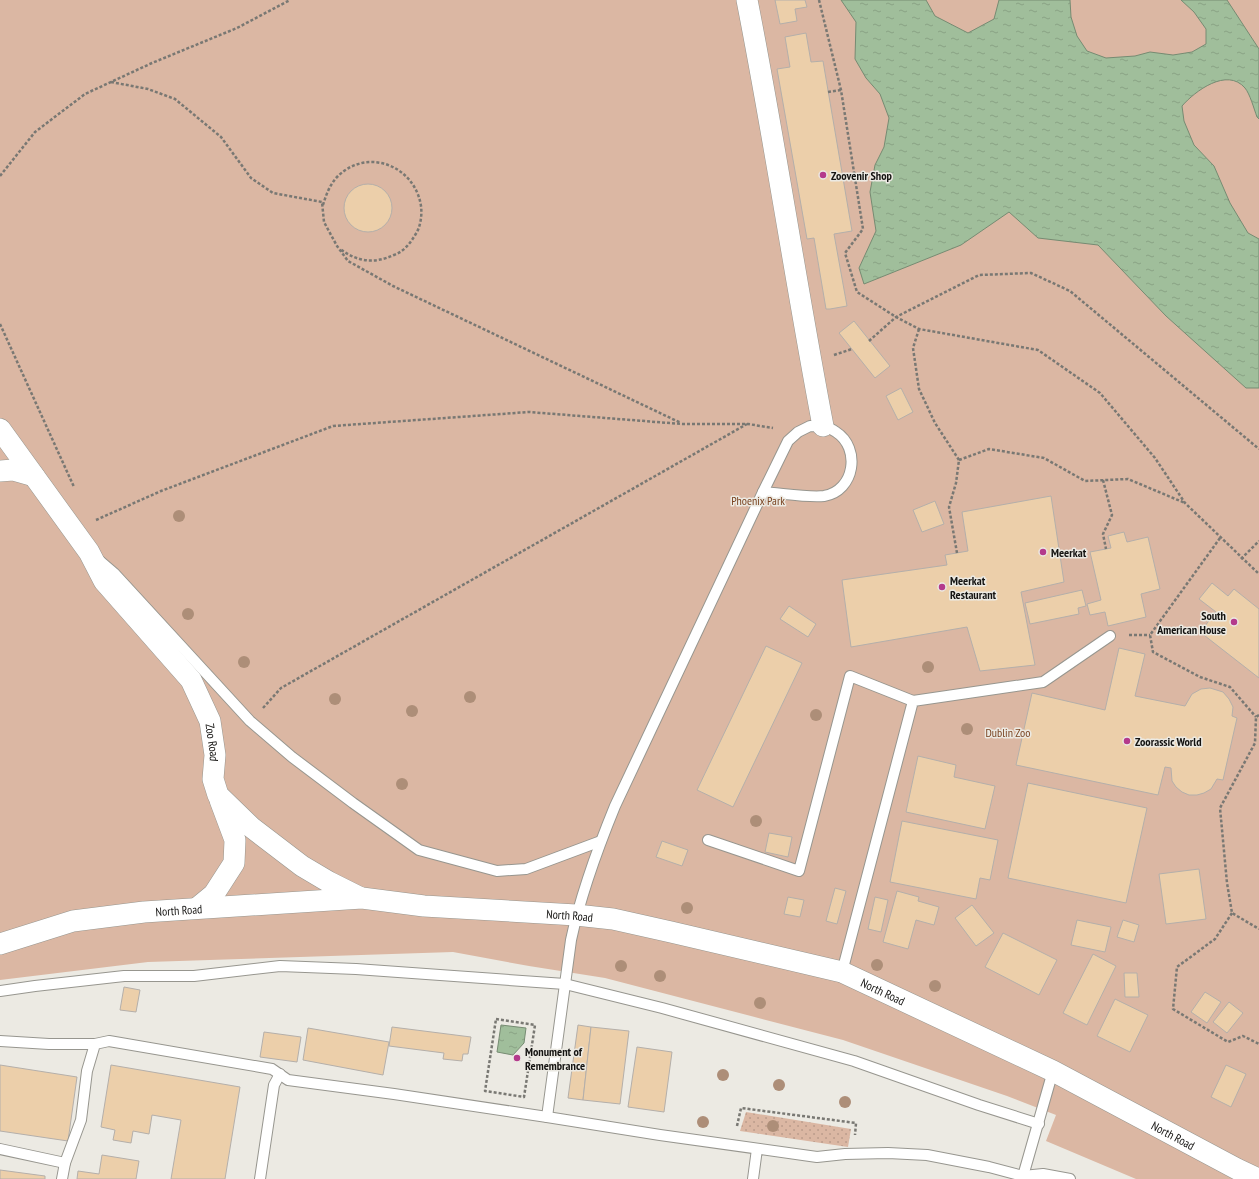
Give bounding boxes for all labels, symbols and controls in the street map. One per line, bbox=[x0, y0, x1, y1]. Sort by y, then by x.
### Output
place label: Zoovenir Shop bbox=[831, 168, 892, 183]
marker: Zoovenir Shop bbox=[818, 170, 828, 180]
park label: Phoenix Park bbox=[731, 493, 785, 508]
place label: Meerkat bbox=[1051, 545, 1087, 560]
marker: Meerkat bbox=[1038, 547, 1048, 557]
place label: Meerkat Restaurant bbox=[950, 573, 997, 602]
marker: Meerkat Restaurant bbox=[937, 582, 947, 592]
place label: South American House bbox=[1156, 608, 1226, 637]
marker: South American House bbox=[1229, 617, 1239, 627]
street label: Zoo Road bbox=[203, 722, 223, 762]
park label: Dublin Zoo bbox=[986, 725, 1030, 740]
place label: Zoorassic World bbox=[1135, 734, 1202, 749]
marker: Zoorassic World bbox=[1122, 736, 1132, 746]
street label: North Road bbox=[155, 901, 203, 919]
street label: North Road bbox=[546, 906, 594, 924]
street label: North Road bbox=[859, 975, 907, 1008]
place label: Monument of Remembrance bbox=[525, 1044, 585, 1073]
marker: Monument of Remembrance bbox=[512, 1053, 522, 1063]
street label: North Road bbox=[1149, 1117, 1198, 1153]

